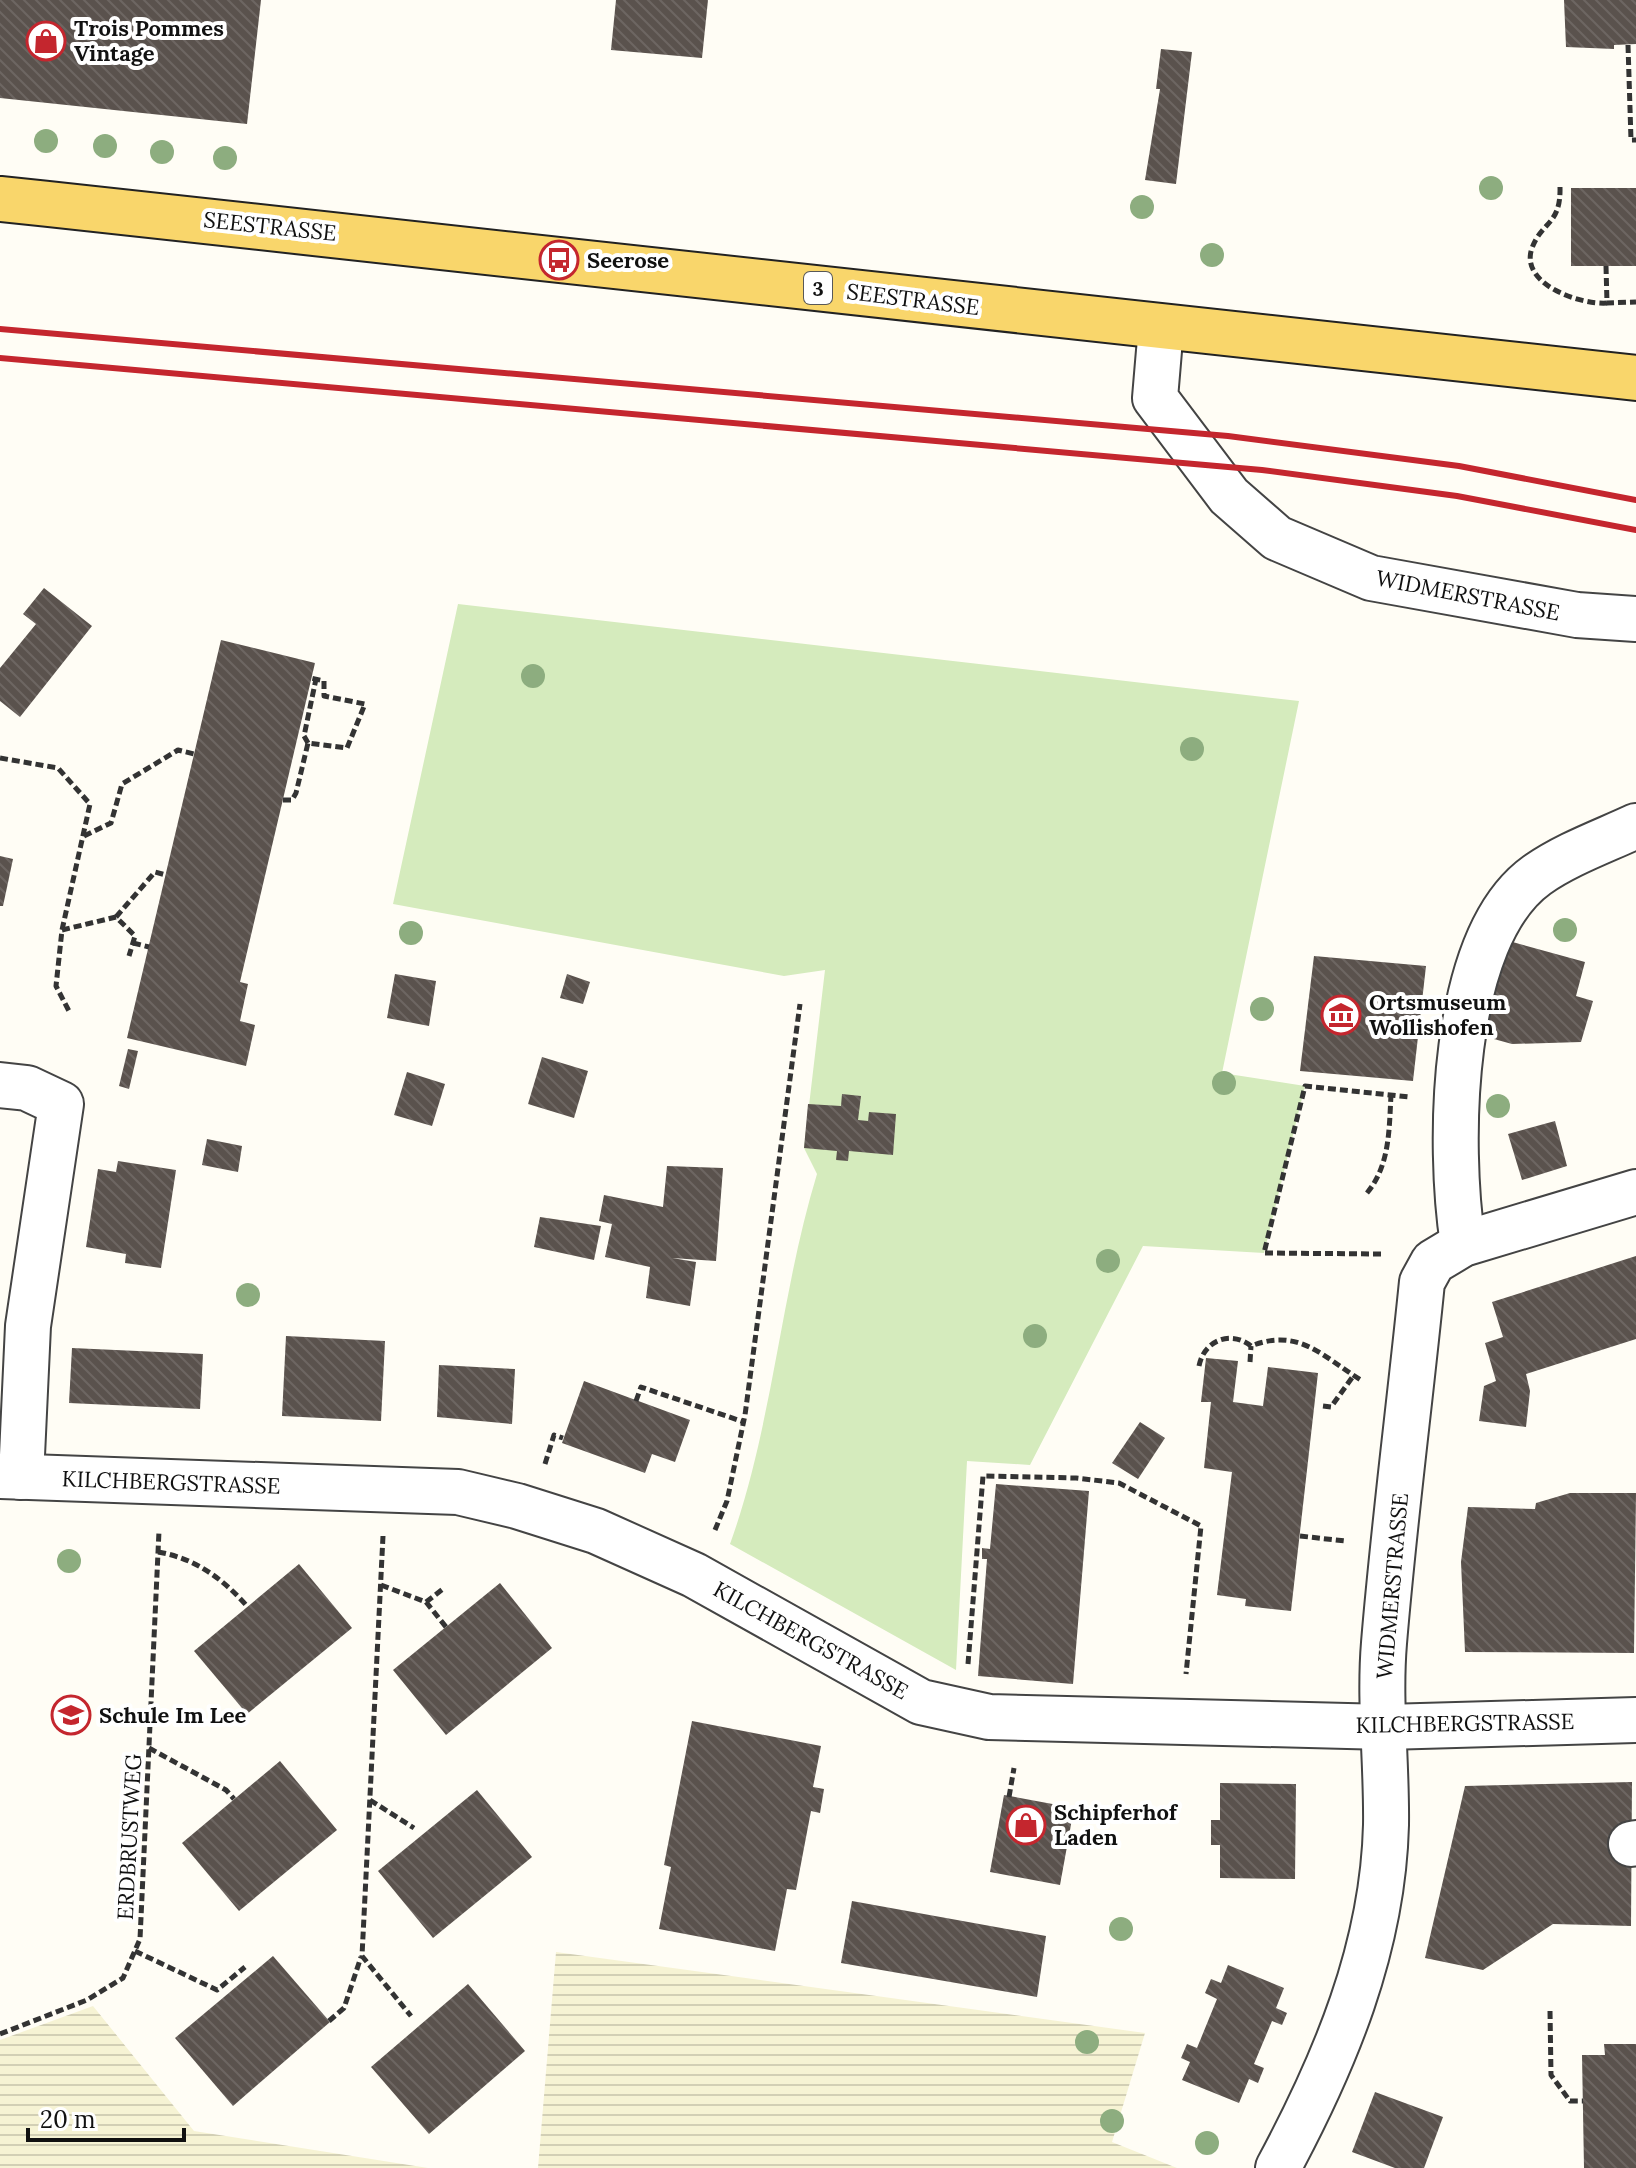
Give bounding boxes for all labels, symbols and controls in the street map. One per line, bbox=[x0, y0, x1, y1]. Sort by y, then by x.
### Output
place label: Trois Pommes Vintage bbox=[74, 14, 224, 67]
shop icon: Trois Pommes Vintage bbox=[25, 20, 67, 62]
street label: SEESTRASSE bbox=[202, 205, 338, 247]
bus stop icon: Seerose bbox=[538, 239, 580, 281]
place label: Seerose bbox=[587, 246, 669, 274]
road number: 3 bbox=[804, 272, 832, 304]
street label: SEESTRASSE bbox=[845, 277, 981, 321]
street label: WIDMERSTRASSE bbox=[1374, 563, 1562, 627]
place label: Ortsmuseum Wollishofen bbox=[1369, 988, 1506, 1041]
museum icon: Ortsmuseum Wollishofen bbox=[1320, 994, 1362, 1036]
street label: KILCHBERGSTRASSE bbox=[61, 1464, 281, 1500]
street label: WIDMERSTRASSE bbox=[1370, 1492, 1414, 1680]
street label: KILCHBERGSTRASSE bbox=[709, 1575, 913, 1705]
school or university icon: Schule Im Lee bbox=[50, 1694, 92, 1736]
place label: Schule Im Lee bbox=[99, 1701, 247, 1729]
street label: KILCHBERGSTRASSE bbox=[1355, 1707, 1575, 1739]
street label: ERDBRUSTWEG bbox=[111, 1753, 147, 1921]
place label: Schipferhof Laden bbox=[1054, 1798, 1179, 1851]
shop icon: Schipferhof Laden bbox=[1005, 1804, 1047, 1846]
scale bar bbox=[28, 2092, 184, 2142]
text: 20 m bbox=[40, 2104, 96, 2135]

